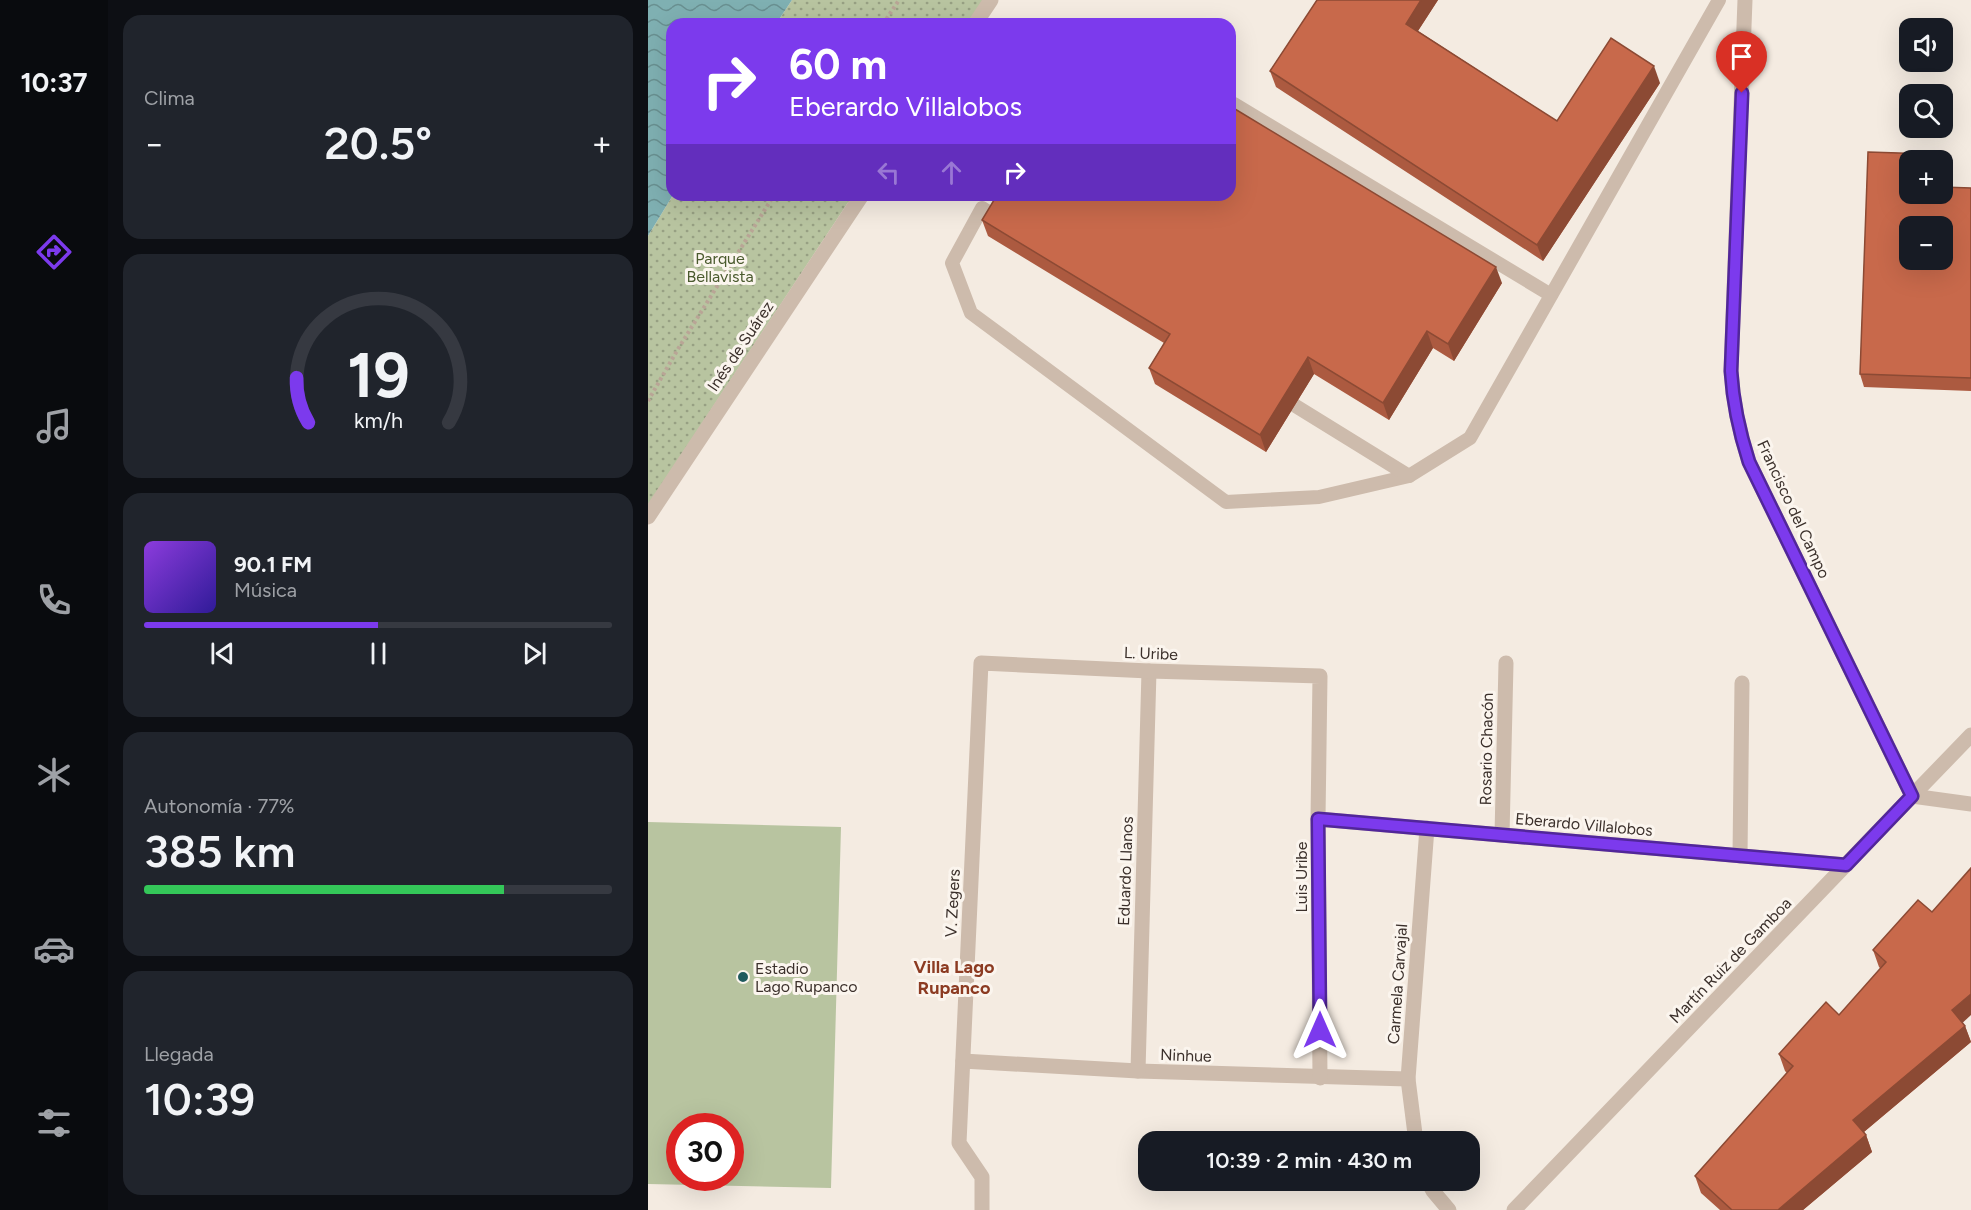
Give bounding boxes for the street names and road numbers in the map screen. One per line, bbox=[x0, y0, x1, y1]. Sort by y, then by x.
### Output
street label: Inés de Suárez bbox=[703, 298, 778, 395]
street label: Francisco del Campo bbox=[1753, 437, 1834, 581]
street label: L. Uribe bbox=[1124, 643, 1179, 664]
street label: Rosario Chacón bbox=[1476, 692, 1497, 806]
street label: Eberardo Villalobos bbox=[1514, 809, 1654, 840]
street label: Eduardo Llanos bbox=[1114, 816, 1137, 926]
street label: Luis Uribe bbox=[1292, 841, 1311, 912]
street label: V. Zegers bbox=[941, 868, 964, 938]
street label: Martín Ruiz de Gamboa bbox=[1666, 894, 1795, 1027]
street label: Carmela Carvajal bbox=[1384, 923, 1411, 1045]
street label: Ninhue bbox=[1160, 1045, 1212, 1066]

